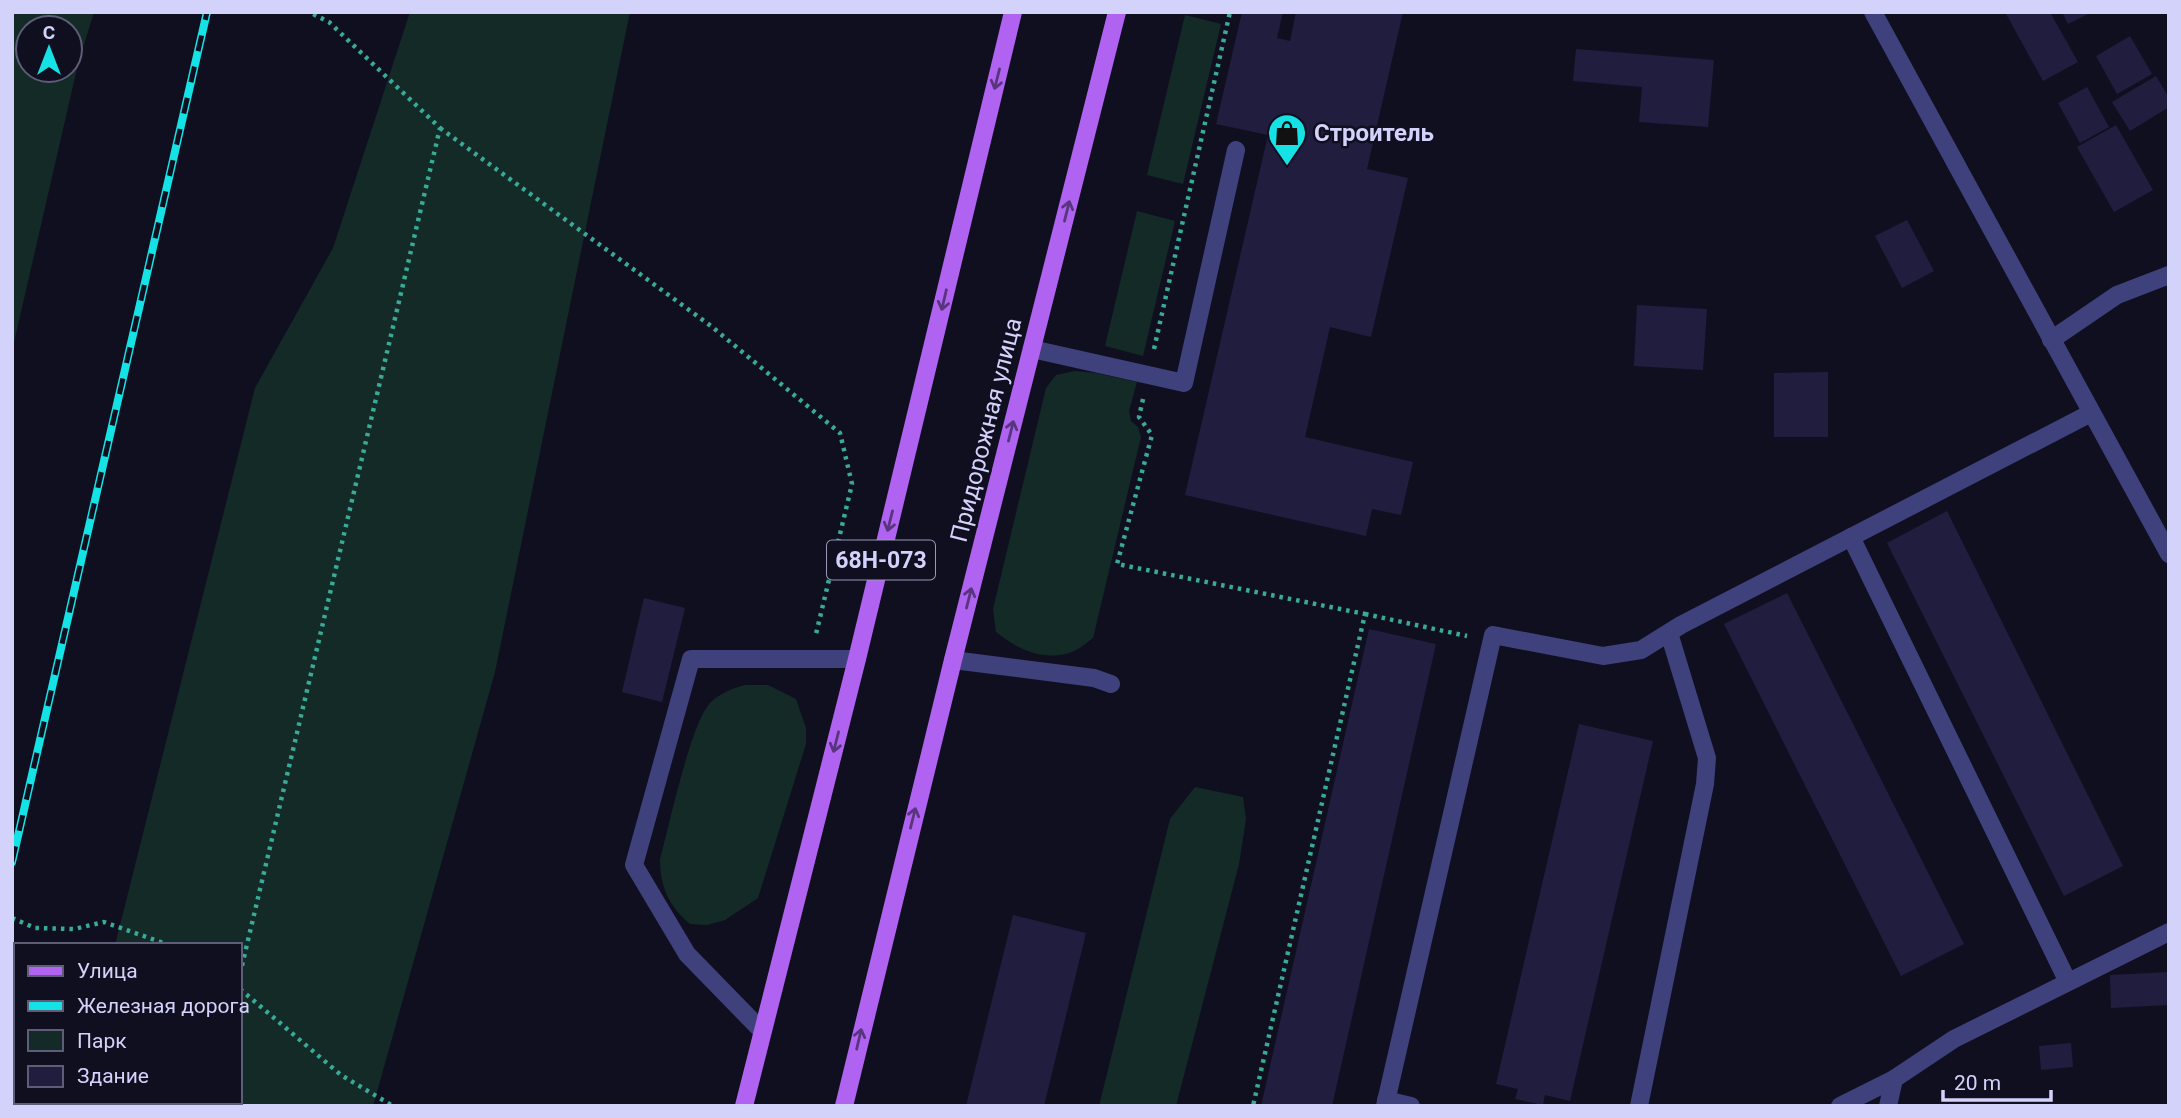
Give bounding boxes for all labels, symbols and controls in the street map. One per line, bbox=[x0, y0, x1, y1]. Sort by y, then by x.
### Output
north arrow bbox=[14, 14, 84, 84]
text: С bbox=[43, 21, 55, 44]
one-way arrow bbox=[990, 67, 1003, 89]
shop icon: Строитель bbox=[1266, 112, 1308, 167]
place label: Строитель bbox=[1314, 119, 1434, 147]
one-way arrow bbox=[1061, 200, 1074, 222]
one-way arrow bbox=[936, 288, 950, 311]
street label: Придорожная улица bbox=[945, 315, 1027, 545]
one-way arrow bbox=[1005, 420, 1018, 443]
one-way arrow bbox=[883, 509, 897, 532]
road number: 68Н-073 bbox=[827, 540, 935, 580]
one-way arrow bbox=[963, 587, 976, 610]
one-way arrow bbox=[829, 730, 842, 753]
one-way arrow bbox=[907, 807, 921, 830]
legend bbox=[14, 943, 242, 1104]
text: Улица bbox=[77, 959, 138, 983]
text: Железная дорога bbox=[77, 994, 250, 1018]
one-way arrow bbox=[853, 1028, 867, 1051]
text: Парк bbox=[77, 1029, 127, 1053]
scale bar bbox=[1943, 1058, 2052, 1102]
text: Здание bbox=[77, 1064, 149, 1088]
text: 20 m bbox=[1954, 1071, 2001, 1095]

